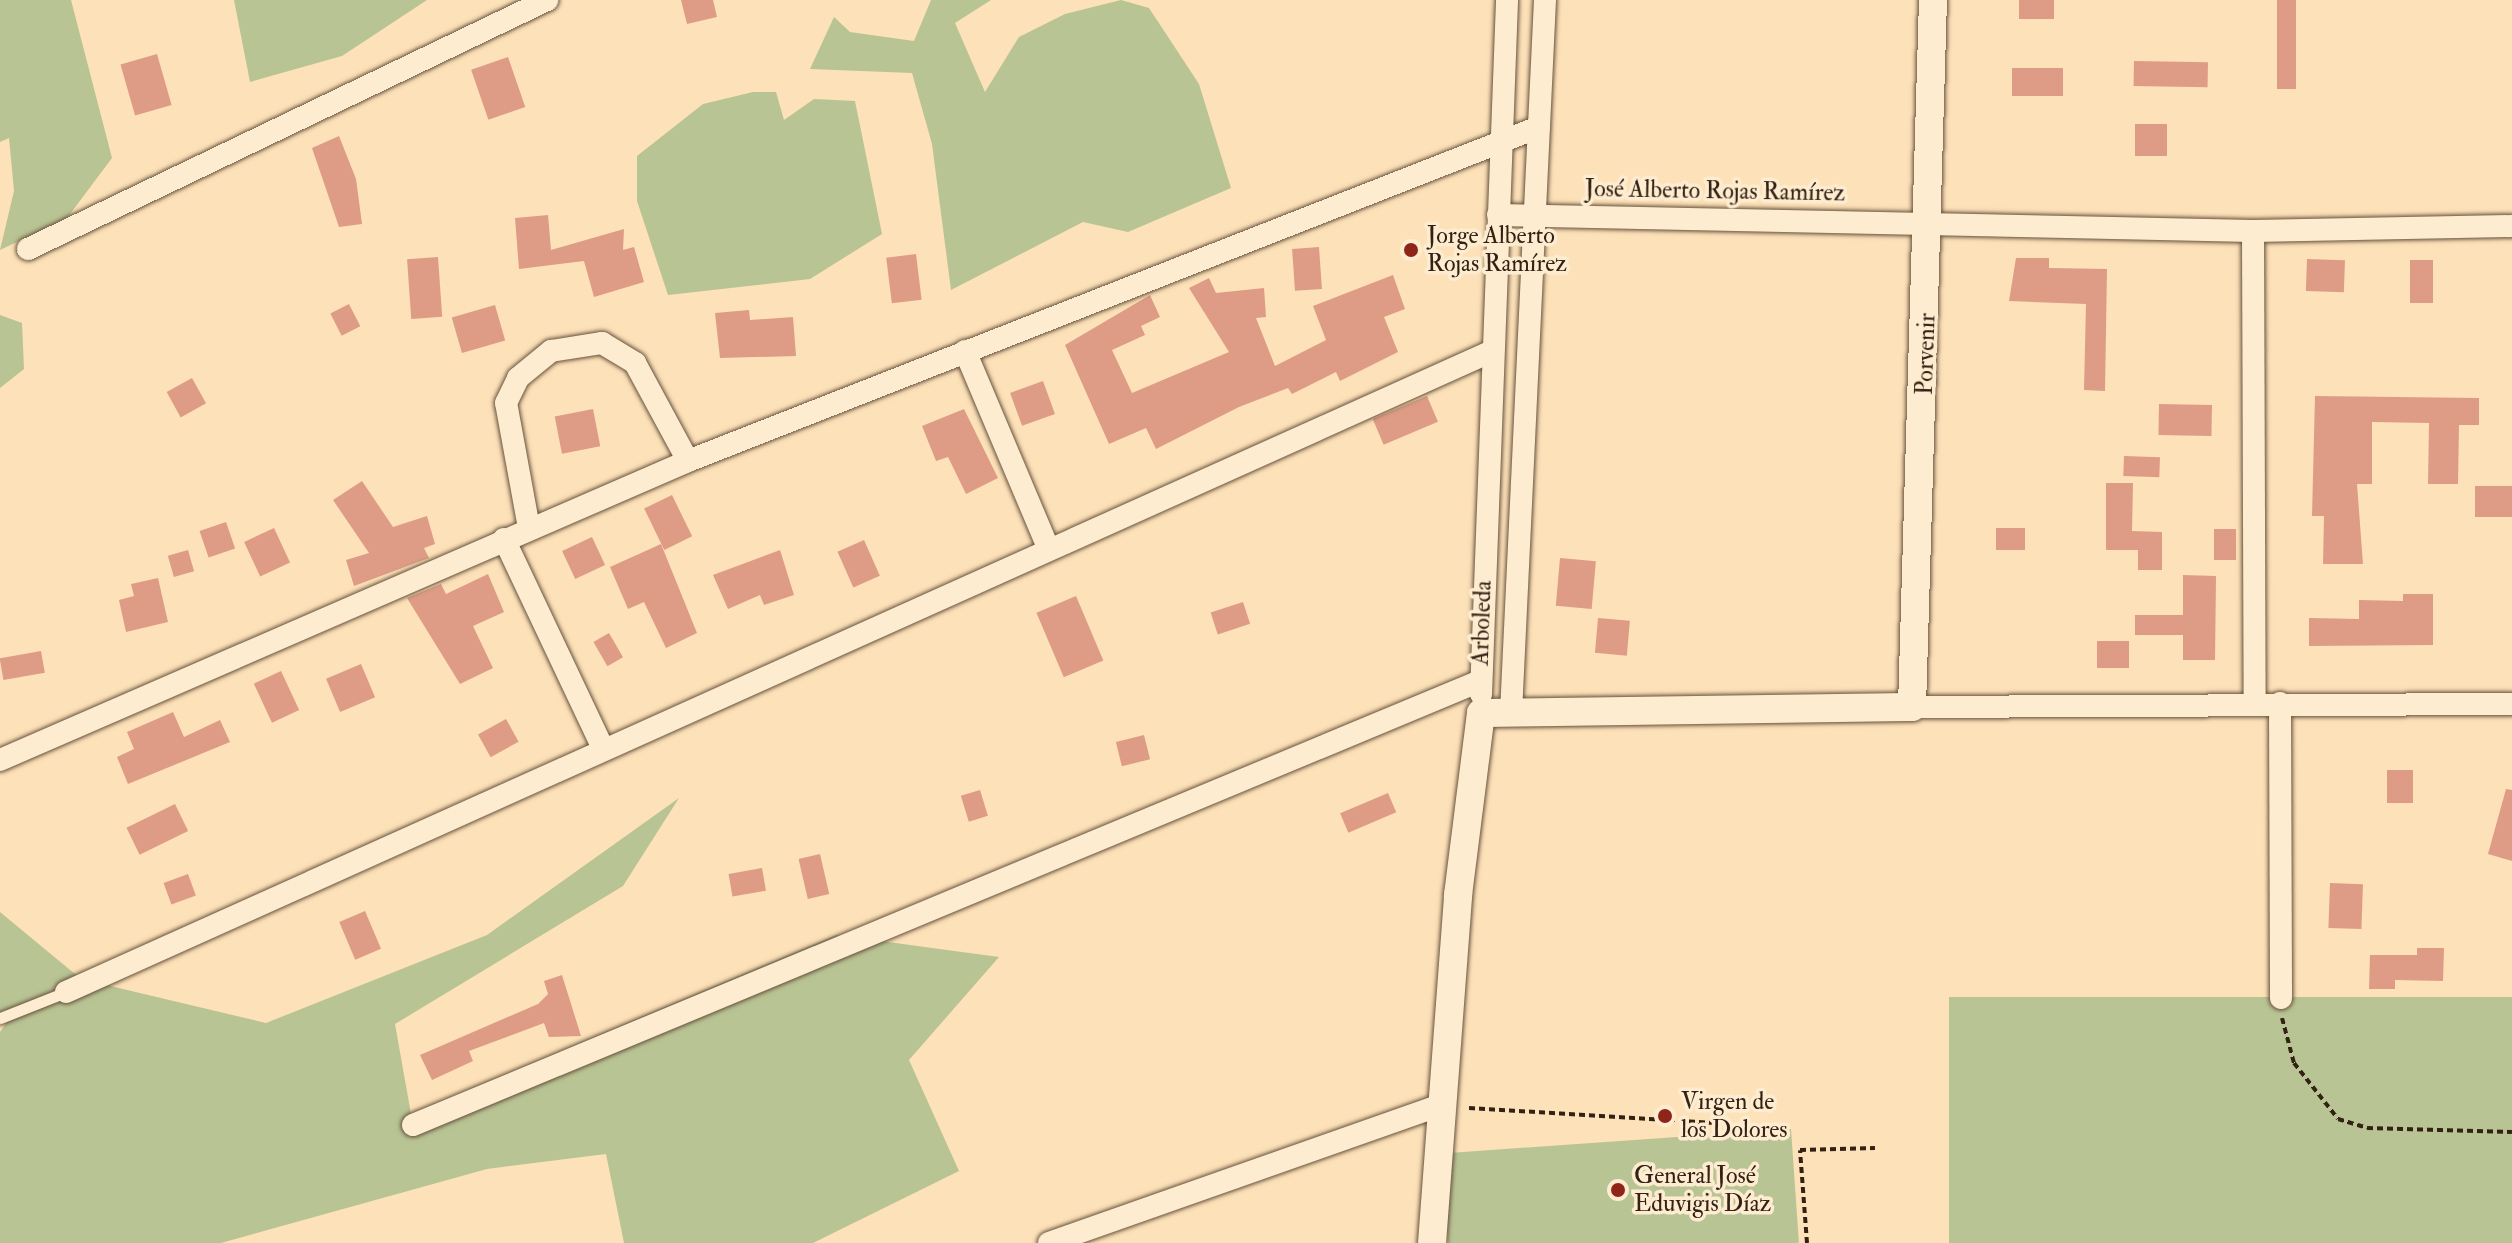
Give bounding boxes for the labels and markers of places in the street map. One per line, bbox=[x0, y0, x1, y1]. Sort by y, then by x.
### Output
place label: Jorge Alberto Rojas Ramírez bbox=[1427, 222, 1567, 278]
marker: Jorge Alberto Rojas Ramírez bbox=[1402, 241, 1420, 259]
place label: Virgen de los Dolores bbox=[1681, 1088, 1788, 1144]
marker: Virgen de los Dolores bbox=[1656, 1107, 1674, 1125]
place label: General José Eduvigis Díaz bbox=[1634, 1162, 1771, 1218]
marker: General José Eduvigis Díaz bbox=[1609, 1181, 1627, 1199]

